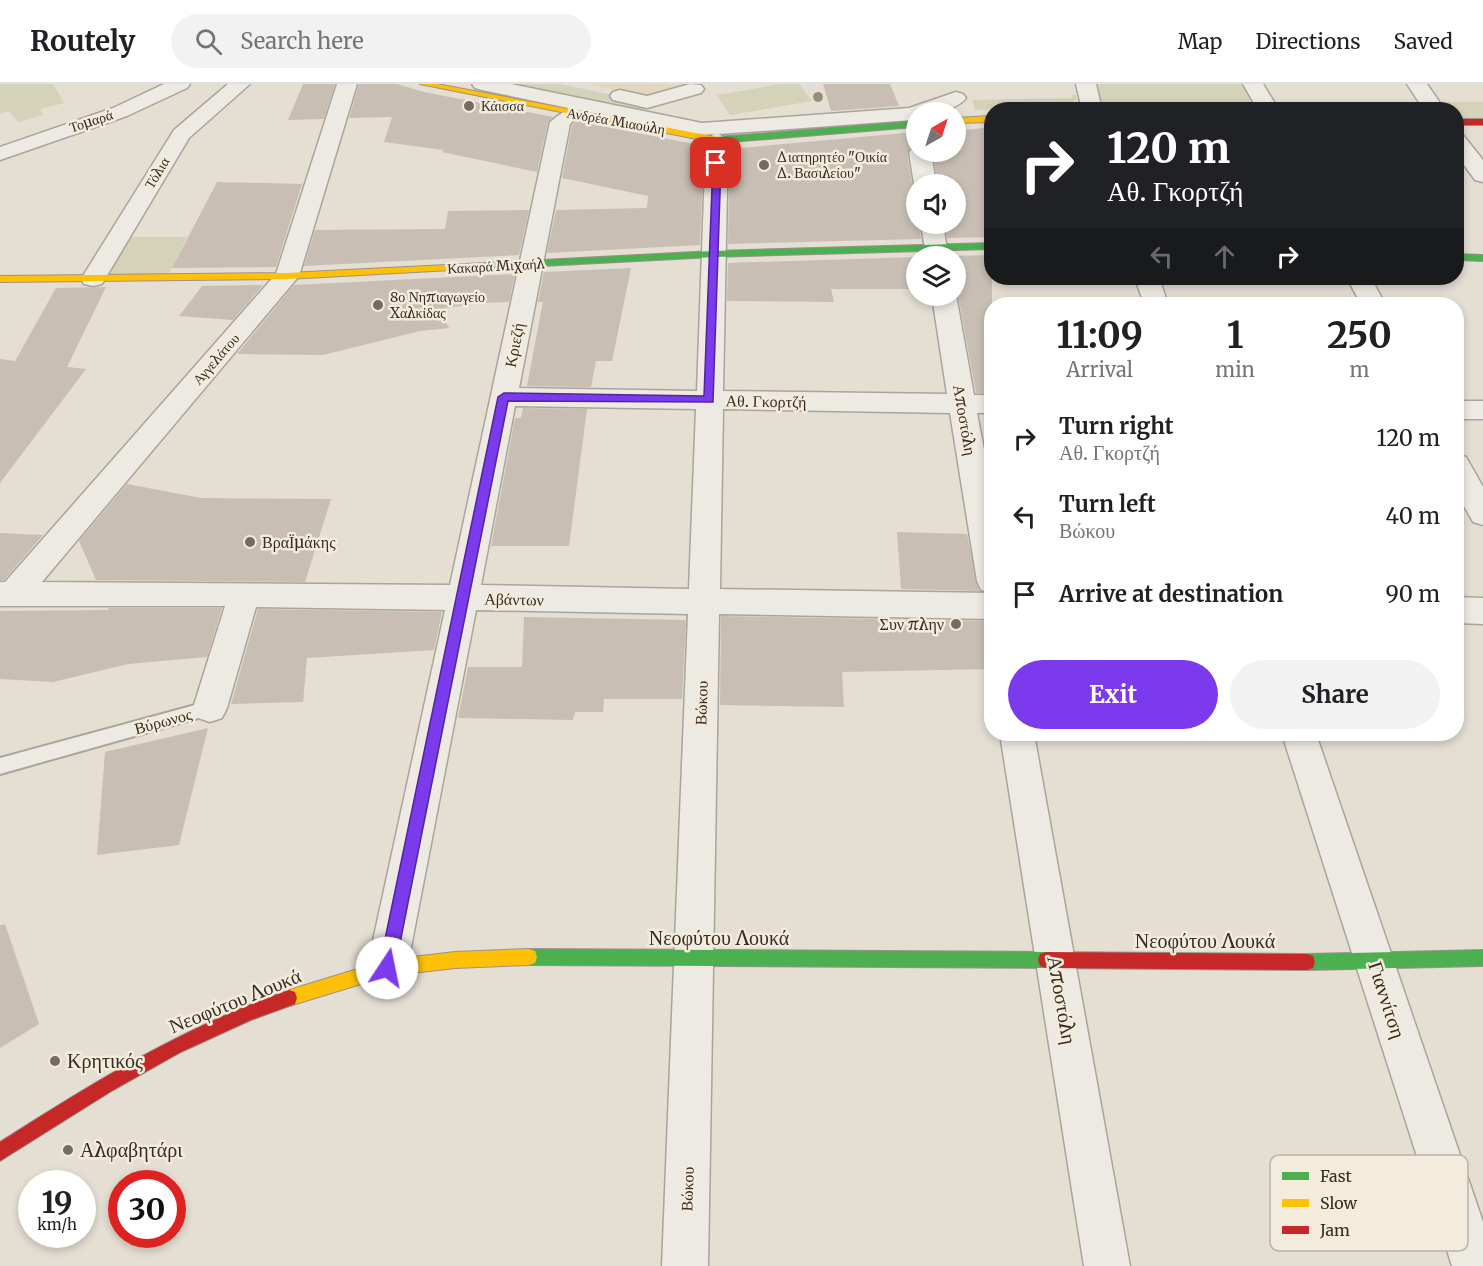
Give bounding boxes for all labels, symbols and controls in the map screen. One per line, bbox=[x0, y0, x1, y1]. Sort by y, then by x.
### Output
search box bbox=[171, 14, 591, 68]
text: Routely bbox=[30, 23, 135, 59]
icon: search bbox=[192, 25, 225, 58]
text: Search here bbox=[240, 27, 364, 55]
text: Map bbox=[1178, 28, 1222, 55]
text: Directions bbox=[1255, 28, 1360, 55]
text: Saved bbox=[1393, 28, 1453, 55]
place label: Κάισσα bbox=[481, 97, 525, 115]
marker: Κάισσα bbox=[462, 99, 476, 113]
north arrow bbox=[906, 102, 966, 162]
map controls bbox=[906, 102, 966, 306]
street label: Ανδρέα Μιαούλη bbox=[565, 103, 667, 139]
street label: Τομαρά bbox=[67, 105, 116, 137]
text: 120 m bbox=[1107, 122, 1230, 174]
icon: right bbox=[1008, 126, 1086, 204]
pin bbox=[690, 137, 741, 188]
icon: arrive bbox=[699, 146, 732, 179]
place label: Διατηρητέο "Οικία Δ. Βασιλείου" bbox=[776, 148, 888, 182]
street label: Τόλια bbox=[141, 153, 174, 192]
marker: Διατηρητέο "Οικία Δ. Βασιλείου" bbox=[757, 158, 771, 172]
button: sound bbox=[906, 174, 966, 234]
text: Αθ. Γκορτζή bbox=[1107, 174, 1243, 208]
icon: left bbox=[1145, 240, 1178, 273]
icon: ahead bbox=[1208, 240, 1241, 273]
icon: right bbox=[1271, 240, 1304, 273]
button: layers bbox=[906, 246, 966, 306]
street label: Κακαρά Μιχαήλ bbox=[447, 254, 546, 278]
place label: 8ο Νηπιαγωγείο Χαλκίδας bbox=[390, 288, 485, 322]
marker: 8ο Νηπιαγωγείο Χαλκίδας bbox=[371, 298, 385, 312]
text: 11:09 bbox=[1056, 313, 1143, 358]
text: 1 bbox=[1227, 313, 1243, 358]
text: 250 bbox=[1327, 313, 1392, 358]
street label: Κριεζή bbox=[500, 321, 528, 369]
street label: Αγγελάτου bbox=[189, 330, 243, 388]
text: Arrival bbox=[1066, 357, 1133, 382]
text: min bbox=[1215, 357, 1255, 382]
text: m bbox=[1349, 357, 1369, 382]
street label: Αποστόλη bbox=[949, 383, 981, 457]
street label: Αθ. Γκορτζή bbox=[725, 390, 807, 412]
text: Turn right bbox=[1059, 412, 1173, 440]
icon: right bbox=[1008, 422, 1041, 455]
text: 120 m bbox=[1376, 424, 1440, 452]
text: Αθ. Γκορτζή bbox=[1059, 440, 1160, 465]
text: Turn left bbox=[1059, 490, 1156, 518]
icon: left bbox=[1008, 500, 1041, 533]
text: 40 m bbox=[1385, 502, 1440, 530]
text: Βώκου bbox=[1059, 518, 1115, 543]
place label: ΒραΪμάκης bbox=[262, 532, 336, 552]
marker: ΒραΪμάκης bbox=[243, 535, 257, 549]
icon: arrive bbox=[1008, 578, 1041, 611]
text: Arrive at destination bbox=[1059, 580, 1283, 608]
text: 90 m bbox=[1385, 580, 1440, 608]
street label: Αβάντων bbox=[484, 588, 544, 610]
place label: Συν πλην bbox=[880, 614, 944, 634]
marker: Συν πλην bbox=[949, 617, 963, 631]
button: Exit bbox=[1008, 660, 1218, 729]
button: Share bbox=[1230, 660, 1440, 729]
street label: Βώκου bbox=[690, 680, 712, 726]
street label: Βύρωνος bbox=[132, 704, 195, 738]
street label: Νεοφύτου Λουκά bbox=[649, 925, 790, 950]
street label: Νεοφύτου Λουκά bbox=[1135, 928, 1276, 953]
position arrow bbox=[355, 936, 419, 1000]
street label: Αποστόλη bbox=[1042, 954, 1083, 1046]
street label: Γιαννίτση bbox=[1363, 958, 1412, 1041]
street label: Νεοφύτου Λουκά bbox=[165, 962, 305, 1038]
place label: Κρητικός bbox=[67, 1048, 143, 1073]
marker: Κρητικός bbox=[48, 1054, 62, 1068]
place label: Αλφαβητάρι bbox=[80, 1137, 183, 1162]
marker: Αλφαβητάρι bbox=[61, 1143, 75, 1157]
legend bbox=[1270, 1155, 1468, 1251]
street label: Βώκου bbox=[676, 1166, 698, 1212]
text: Fast bbox=[1320, 1166, 1353, 1186]
speed limit sign: 30 bbox=[108, 1170, 186, 1248]
text: 19 bbox=[41, 1183, 73, 1221]
text: Slow bbox=[1320, 1193, 1358, 1213]
text: km/h bbox=[37, 1215, 77, 1234]
text: Jam bbox=[1319, 1220, 1350, 1240]

